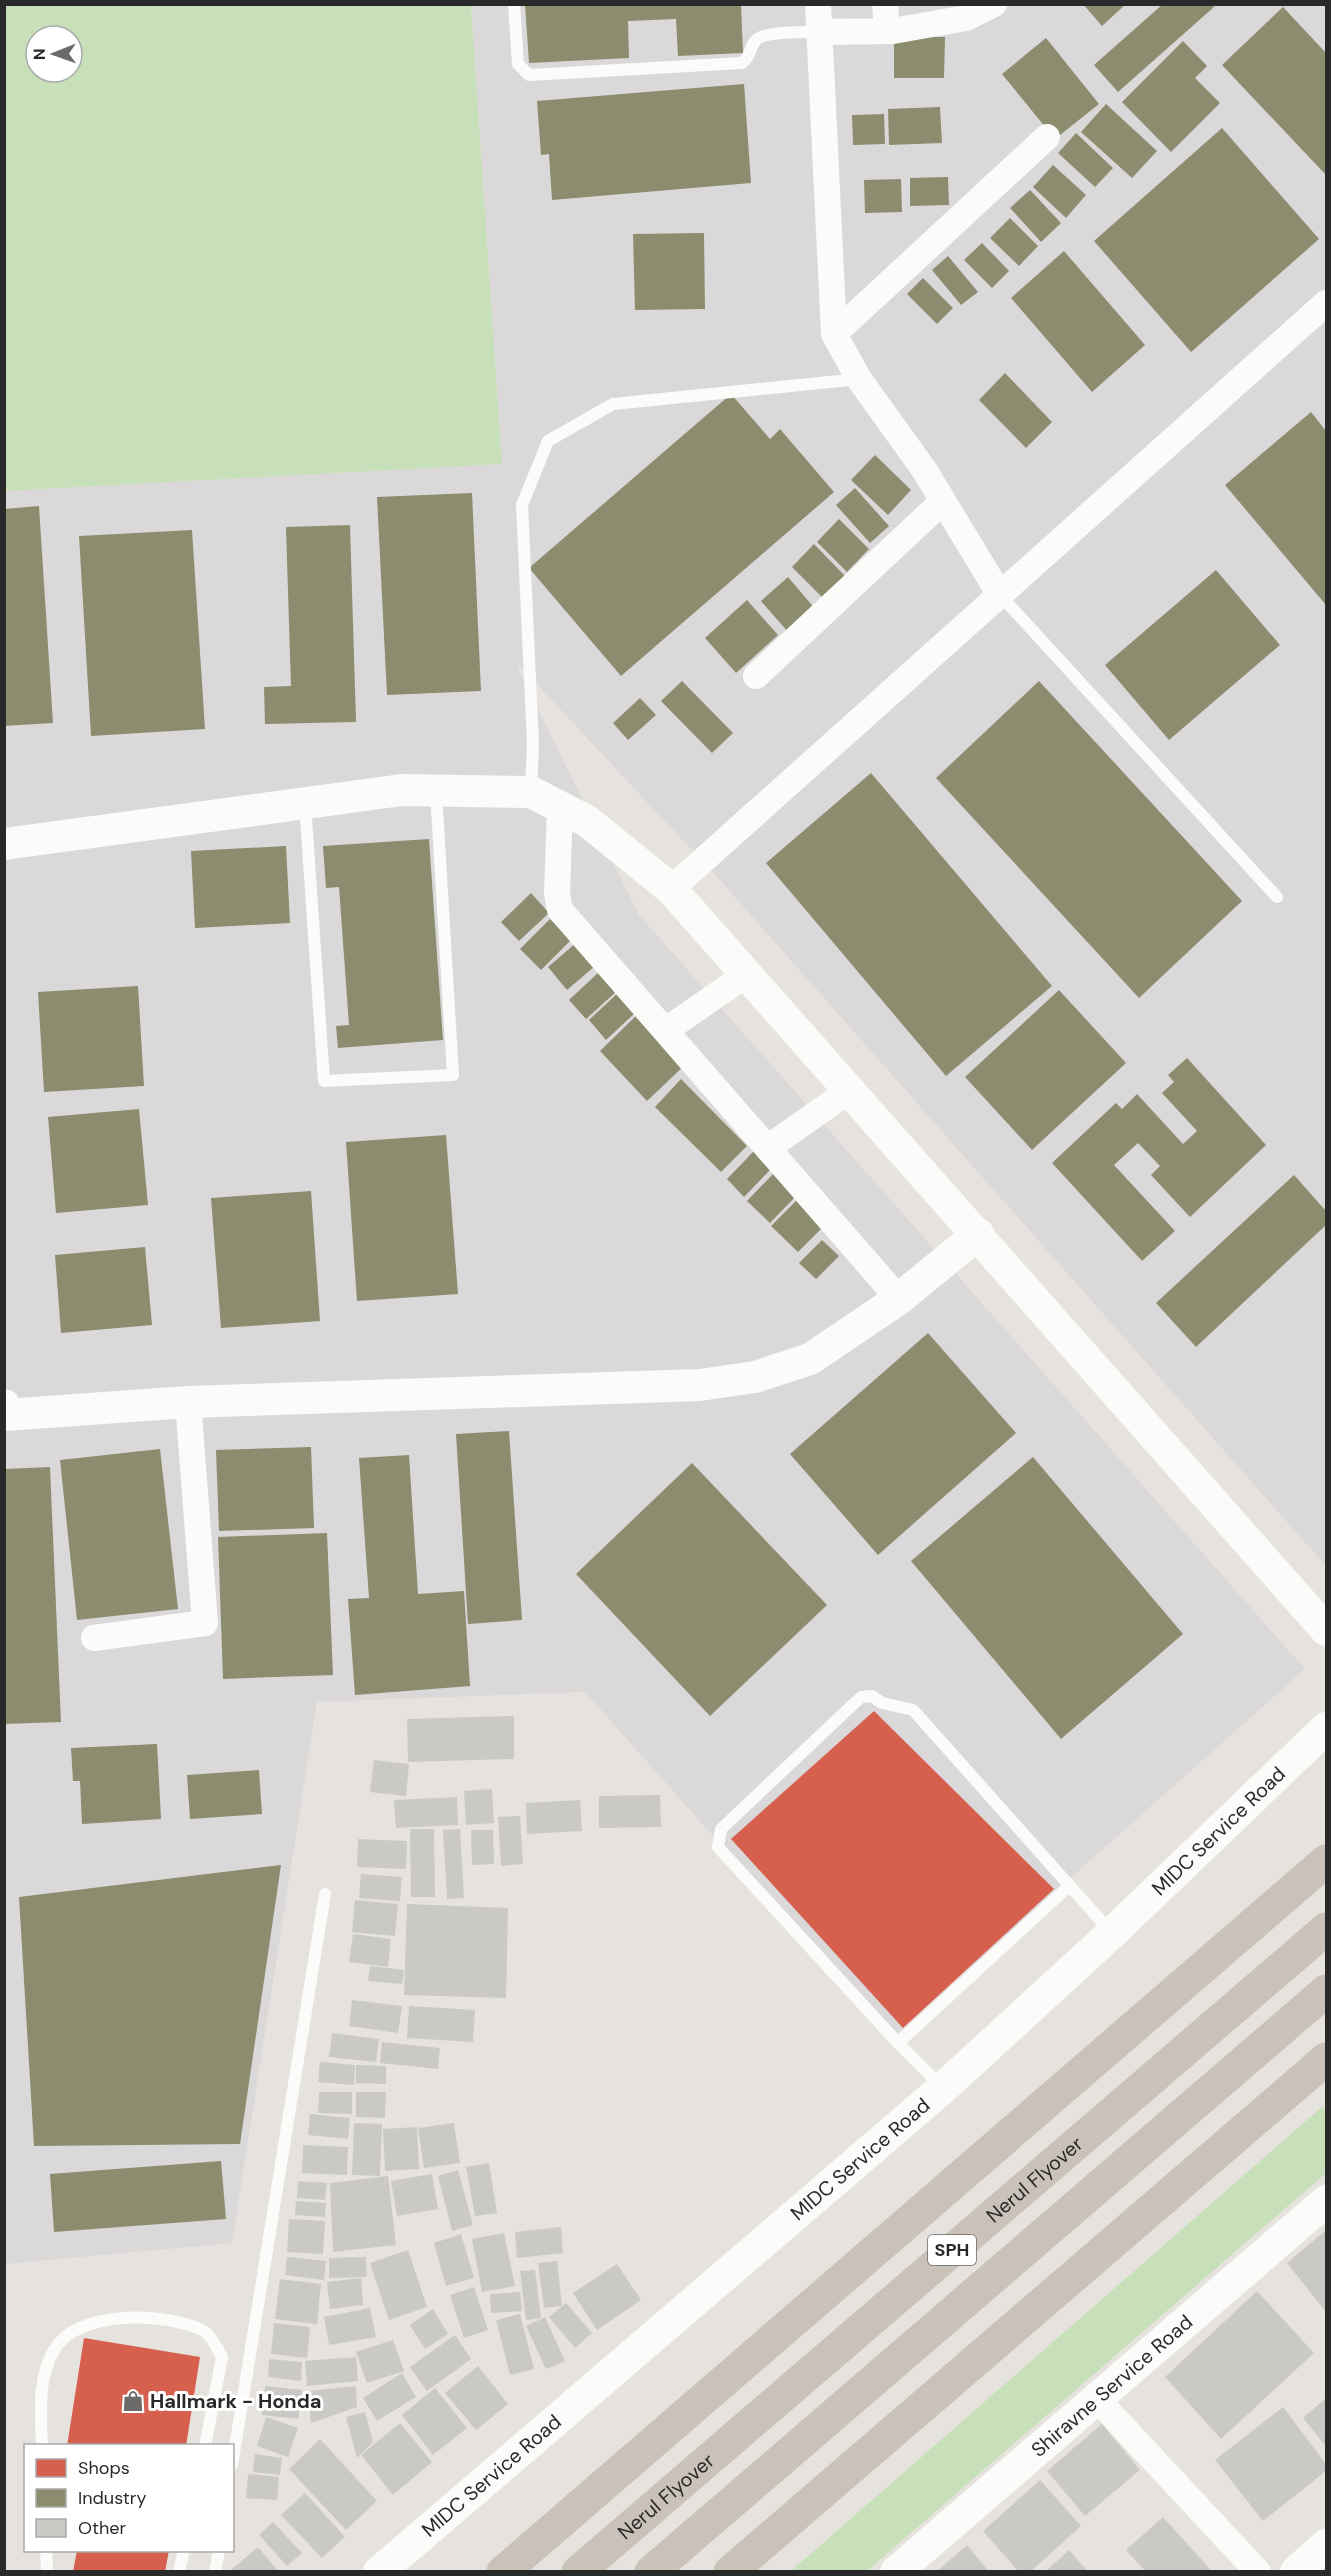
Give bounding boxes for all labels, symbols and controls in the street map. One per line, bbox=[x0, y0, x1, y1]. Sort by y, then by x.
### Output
north arrow bbox=[24, 24, 84, 84]
text: N bbox=[29, 48, 50, 60]
street label: MIDC Service Road bbox=[1146, 1761, 1291, 1901]
street label: MIDC Service Road bbox=[785, 2092, 935, 2226]
street label: Nerul Flyover bbox=[981, 2131, 1088, 2228]
road number: SPH bbox=[928, 2235, 976, 2265]
street label: Shiravne Service Road bbox=[1026, 2309, 1198, 2463]
place label: Hallmark - Honda bbox=[150, 2388, 322, 2414]
shop icon: Hallmark - Honda bbox=[121, 2389, 145, 2413]
street label: MIDC Service Road bbox=[416, 2409, 566, 2543]
legend bbox=[24, 2444, 234, 2552]
street label: Nerul Flyover bbox=[612, 2448, 720, 2545]
text: Shops bbox=[78, 2456, 130, 2480]
text: Industry bbox=[78, 2486, 147, 2510]
text: Other bbox=[78, 2516, 127, 2540]

